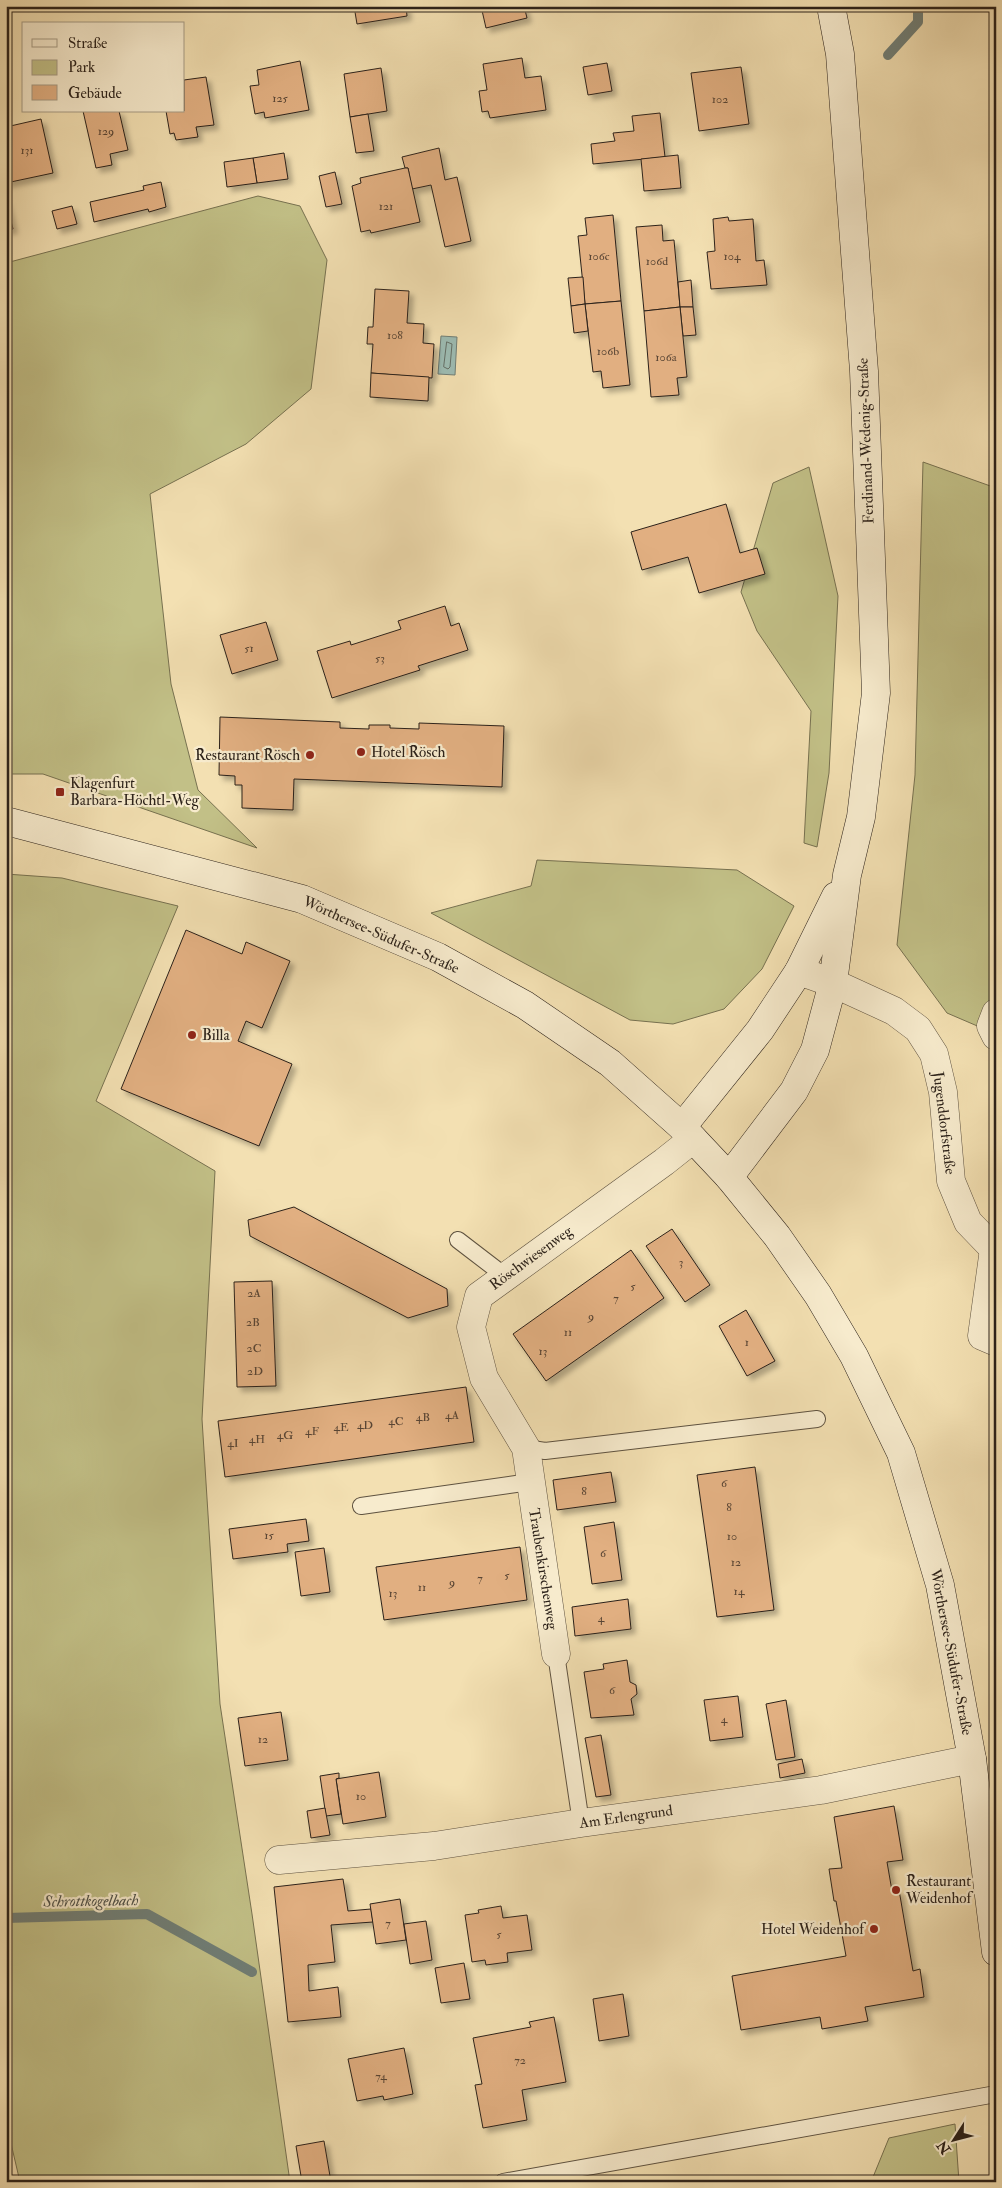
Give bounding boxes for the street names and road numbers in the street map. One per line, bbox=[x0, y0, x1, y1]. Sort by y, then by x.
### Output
street label: Ferdinand-Wedenig-Straße bbox=[854, 358, 878, 524]
street label: Wörthersee-Südufer-Straße bbox=[299, 892, 462, 978]
street label: Jugenddorfstraße bbox=[927, 1070, 960, 1176]
street label: Röschwiesenweg bbox=[486, 1221, 577, 1294]
street label: Traubenkirschenweg bbox=[524, 1507, 562, 1632]
street label: Wörthersee-Südufer-Straße bbox=[925, 1566, 976, 1737]
street label: Am Erlengrund bbox=[577, 1801, 675, 1833]

